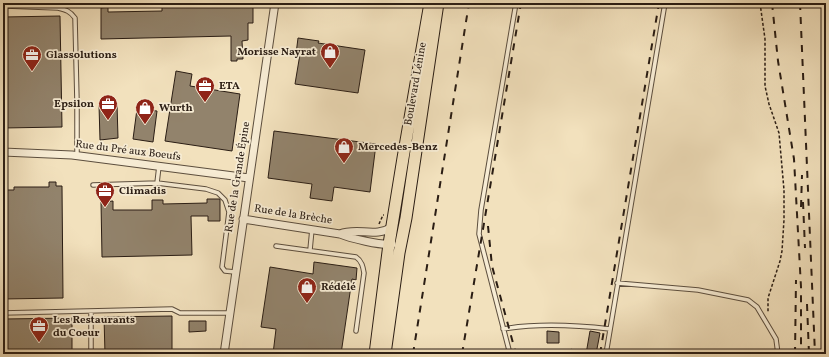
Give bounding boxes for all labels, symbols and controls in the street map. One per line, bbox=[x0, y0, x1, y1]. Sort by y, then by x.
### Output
shop icon: Morisse Nayrat bbox=[319, 41, 341, 69]
street label: Boulevard Lénine bbox=[401, 41, 431, 127]
office icon: Glassolutions bbox=[21, 44, 43, 72]
place label: Morisse Nayrat bbox=[237, 45, 316, 60]
place label: Glassolutions bbox=[46, 48, 117, 63]
office icon: ETA bbox=[194, 75, 216, 103]
place label: ETA bbox=[219, 79, 240, 94]
office icon: Epsilon bbox=[97, 93, 119, 121]
place label: Epsilon bbox=[54, 97, 94, 112]
shop icon: Wurth bbox=[134, 97, 156, 125]
place label: Wurth bbox=[159, 101, 193, 116]
street label: Rue de la Grande Épine bbox=[222, 120, 254, 234]
shop icon: Mercedes-Benz bbox=[333, 136, 355, 164]
street label: Rue du Pré aux Boeufs bbox=[74, 137, 182, 165]
place label: Mercedes-Benz bbox=[358, 140, 438, 155]
office icon: Climadis bbox=[94, 180, 116, 208]
place label: Climadis bbox=[119, 184, 166, 199]
street label: Rue de la Brèche bbox=[253, 201, 333, 229]
shop icon: Rédélé bbox=[296, 276, 318, 304]
place label: Rédélé bbox=[321, 280, 356, 295]
place label: Les Restaurants du Coeur bbox=[53, 313, 135, 341]
office icon: Les Restaurants du Coeur bbox=[28, 315, 50, 343]

